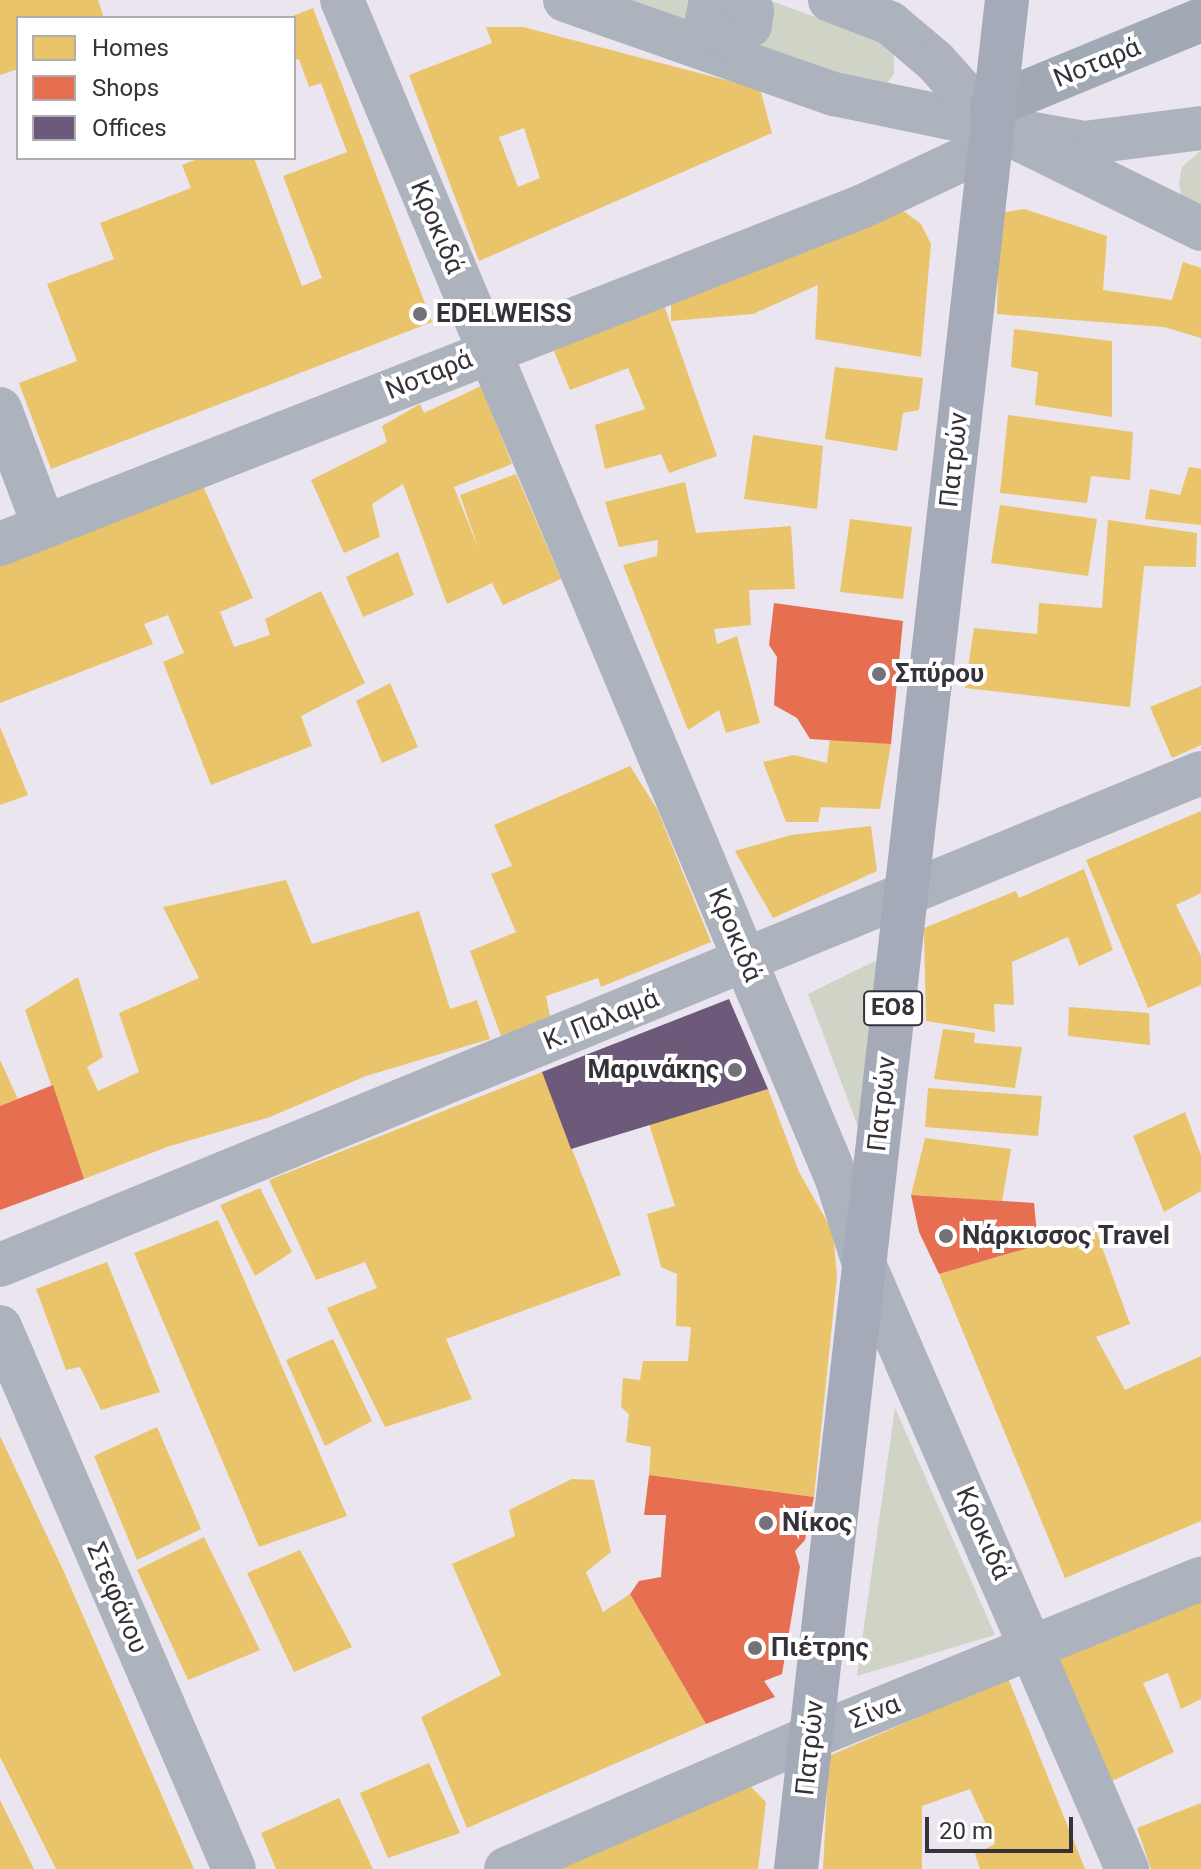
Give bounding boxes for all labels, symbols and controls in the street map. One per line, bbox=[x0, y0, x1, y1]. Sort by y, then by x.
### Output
legend bbox=[16, 16, 296, 160]
street label: Νοταρά bbox=[1049, 32, 1145, 94]
text: Homes bbox=[92, 34, 169, 62]
text: Shops bbox=[92, 74, 159, 102]
text: Offices bbox=[92, 114, 167, 142]
street label: Κροκιδά bbox=[403, 176, 471, 278]
place label: EDELWEISS bbox=[436, 298, 572, 330]
marker: EDELWEISS bbox=[411, 305, 429, 323]
street label: Νοταρά bbox=[381, 344, 477, 406]
street label: Πατρών bbox=[933, 411, 975, 509]
place label: Σπύρου bbox=[895, 658, 984, 690]
marker: Σπύρου bbox=[870, 665, 888, 683]
street label: Κροκιδά bbox=[701, 884, 769, 986]
street label: Κ. Παλαμά bbox=[539, 983, 663, 1057]
road number: ΕΟ8 bbox=[863, 988, 923, 1028]
place label: Μαρινάκης bbox=[588, 1054, 719, 1086]
street label: Πατρών bbox=[861, 1055, 903, 1153]
marker: Μαρινάκης bbox=[726, 1061, 744, 1079]
place label: Νάρκισσος Travel bbox=[962, 1220, 1170, 1252]
marker: Νάρκισσος Travel bbox=[937, 1227, 955, 1245]
street label: Κροκιδά bbox=[949, 1482, 1017, 1584]
place label: Νίκος bbox=[782, 1507, 852, 1539]
marker: Νίκος bbox=[757, 1514, 775, 1532]
street label: Στεφάνου bbox=[80, 1538, 154, 1658]
place label: Πιέτρης bbox=[771, 1632, 869, 1664]
marker: Πιέτρης bbox=[746, 1639, 764, 1657]
street label: Σίνα bbox=[846, 1688, 904, 1736]
street label: Πατρών bbox=[789, 1699, 831, 1797]
scale bar bbox=[929, 1801, 1077, 1851]
text: 20 m bbox=[939, 1817, 993, 1845]

